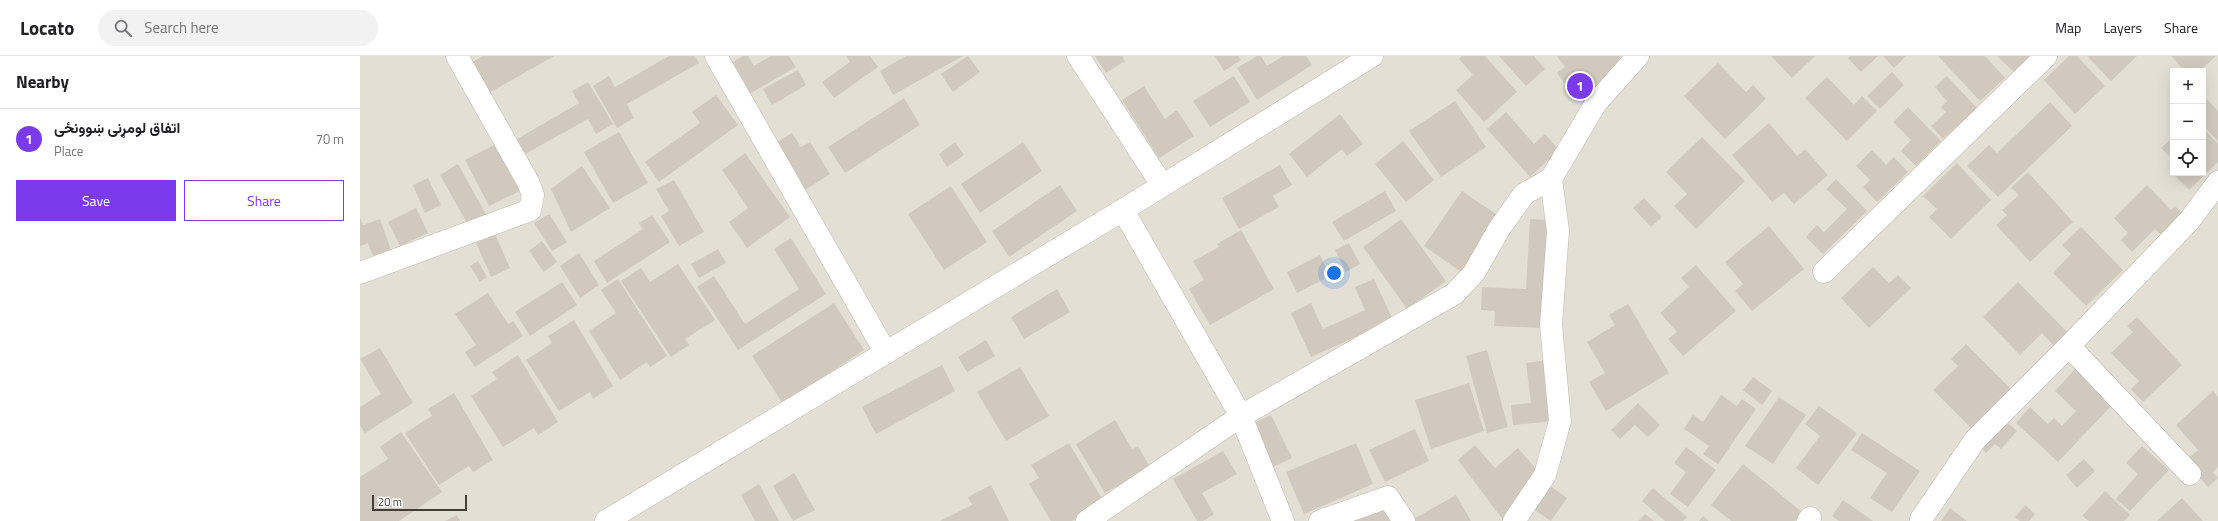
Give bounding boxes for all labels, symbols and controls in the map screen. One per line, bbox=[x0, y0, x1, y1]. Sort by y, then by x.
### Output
search box bbox=[98, 10, 378, 46]
text: Locato bbox=[20, 13, 74, 42]
text: Search here bbox=[144, 16, 219, 39]
icon: search bbox=[112, 17, 134, 39]
text: Map bbox=[2055, 17, 2081, 38]
text: Layers bbox=[2103, 17, 2142, 38]
text: Share bbox=[2164, 17, 2198, 38]
map controls bbox=[2170, 68, 2206, 176]
button: + bbox=[2170, 68, 2206, 104]
text: Nearby bbox=[16, 69, 69, 95]
pin: 1 bbox=[1567, 71, 1593, 101]
button: − bbox=[2170, 104, 2206, 140]
text: اتفاق لومړنی ښوونځی bbox=[54, 116, 180, 139]
text: 1 bbox=[25, 129, 33, 149]
text: 70 m bbox=[316, 129, 344, 149]
button: locate bbox=[2170, 140, 2206, 176]
text: Place bbox=[54, 141, 83, 161]
button: Save bbox=[16, 180, 176, 221]
button: Share bbox=[184, 180, 344, 221]
your location bbox=[1324, 263, 1344, 283]
scale bar bbox=[372, 493, 467, 512]
text: 20 m bbox=[378, 494, 402, 510]

